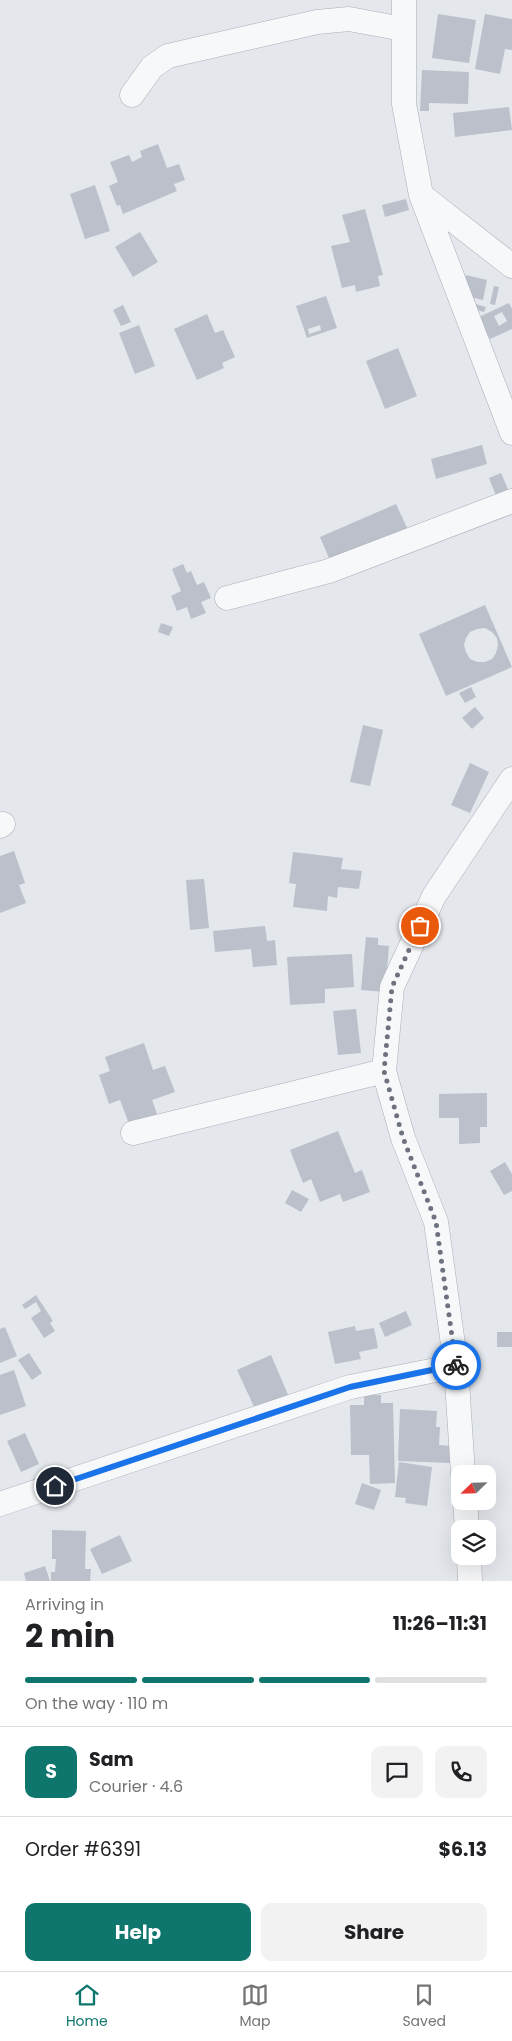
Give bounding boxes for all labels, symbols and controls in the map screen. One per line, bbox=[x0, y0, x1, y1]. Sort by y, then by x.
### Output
pin bbox=[399, 905, 441, 947]
icon: bag bbox=[406, 912, 434, 940]
courier bbox=[431, 1340, 481, 1390]
icon: bike bbox=[442, 1351, 470, 1379]
pin bbox=[34, 1465, 76, 1507]
north arrow bbox=[451, 1465, 496, 1510]
map controls bbox=[451, 1465, 496, 1565]
icon: home bbox=[41, 1472, 69, 1500]
button: layers bbox=[451, 1520, 496, 1565]
text: Arriving in bbox=[25, 1593, 104, 1616]
text: 11:26–11:31 bbox=[393, 1610, 487, 1637]
text: 2 min bbox=[25, 1613, 115, 1658]
text: On the way · 110 m bbox=[25, 1692, 168, 1715]
text: Sam bbox=[89, 1746, 134, 1773]
button: chat bbox=[371, 1746, 423, 1798]
button: phone bbox=[435, 1746, 487, 1798]
text: S bbox=[45, 1758, 57, 1785]
text: Courier · 4.6 bbox=[89, 1775, 183, 1798]
text: Order #6391 bbox=[25, 1836, 141, 1863]
text: $6.13 bbox=[438, 1836, 487, 1863]
button: Help bbox=[25, 1903, 251, 1961]
button: Share bbox=[261, 1903, 487, 1961]
tab: Home bbox=[66, 1981, 108, 2032]
tab: Map bbox=[240, 1981, 271, 2032]
tab: Saved bbox=[402, 1981, 446, 2032]

